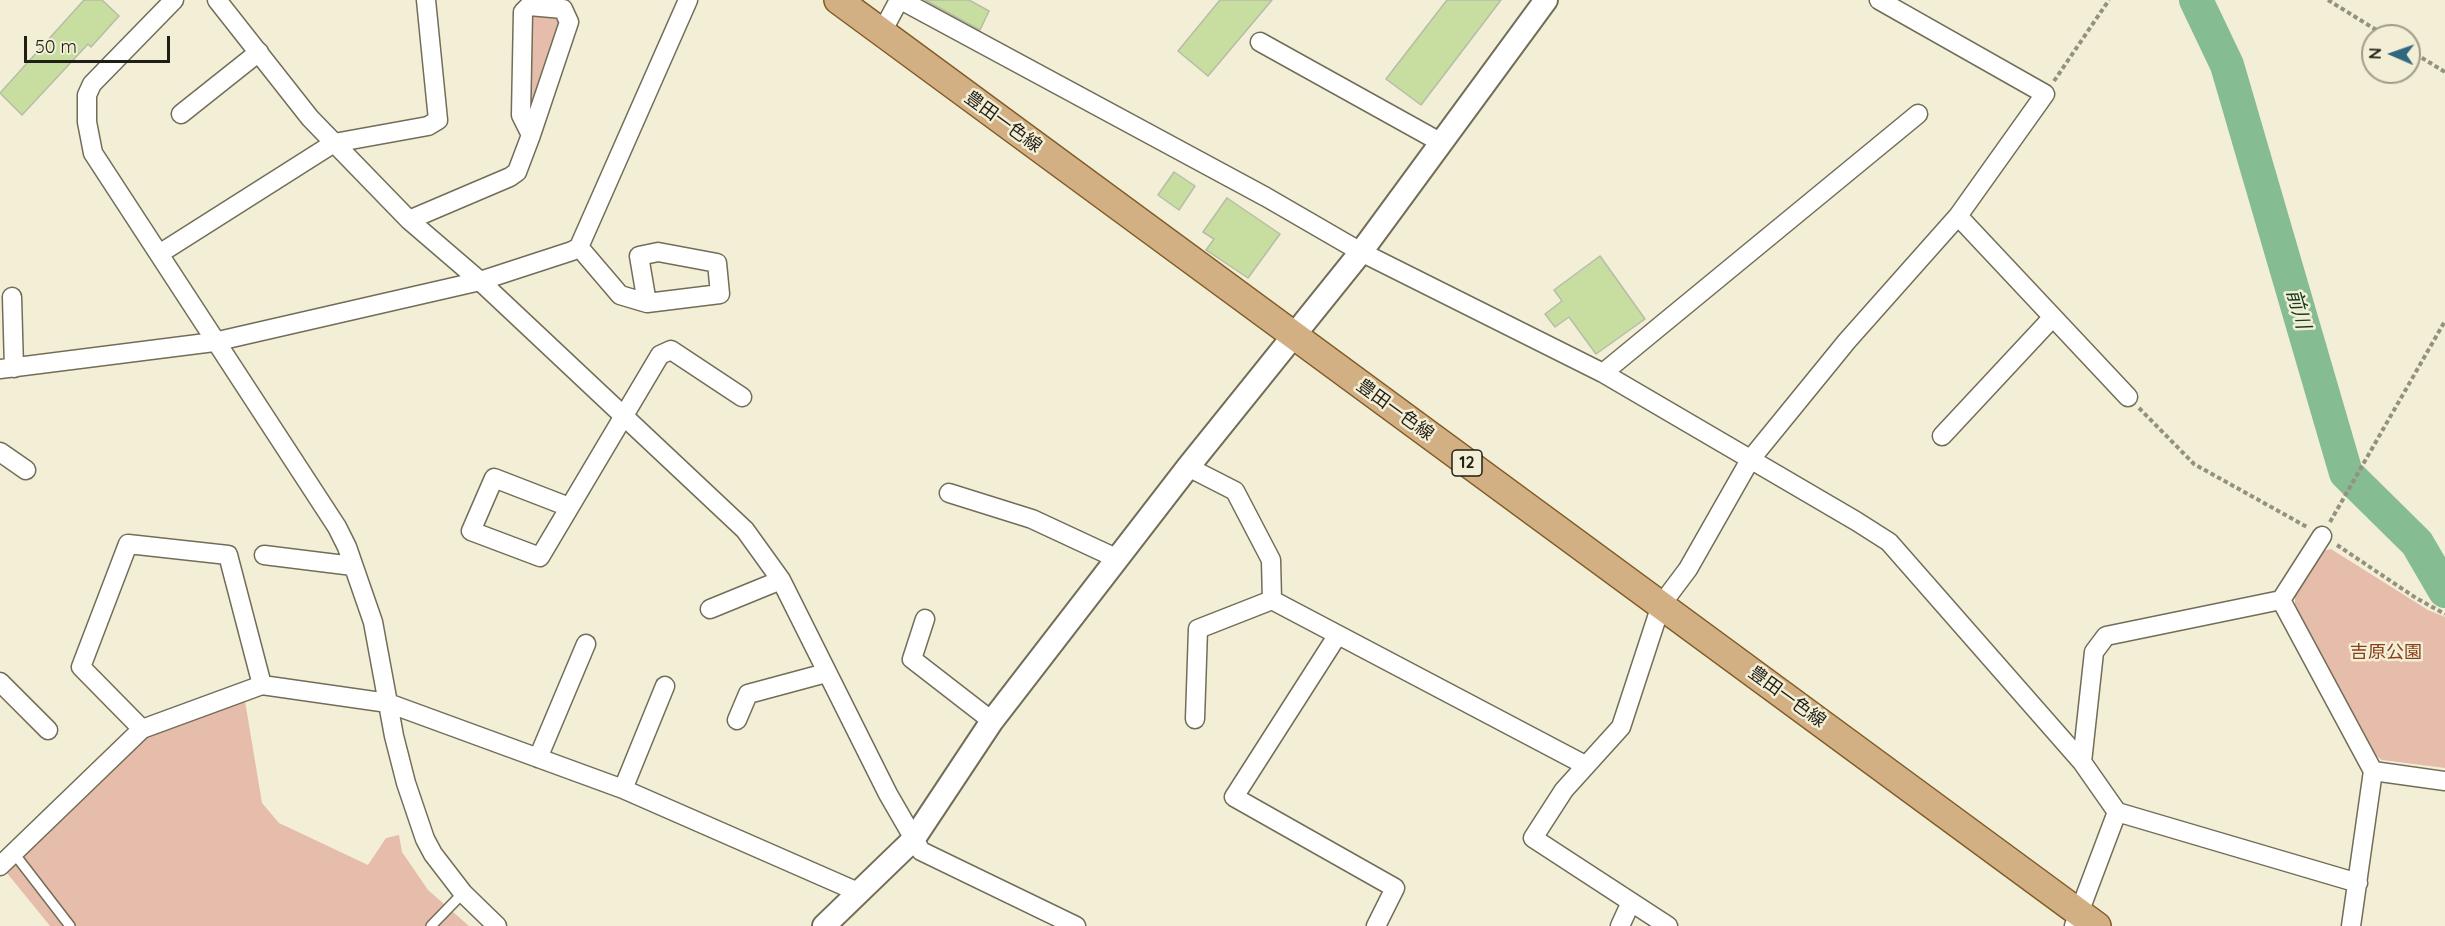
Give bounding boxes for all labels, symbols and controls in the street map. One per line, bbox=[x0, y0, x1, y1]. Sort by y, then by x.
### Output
scale bar bbox=[27, 24, 172, 62]
north arrow bbox=[2361, 24, 2421, 84]
text: 50 m bbox=[35, 35, 77, 58]
text: N bbox=[2365, 47, 2385, 60]
street label: 豊田一色線 bbox=[960, 87, 1046, 157]
water label: 前川 bbox=[2281, 286, 2315, 332]
street label: 豊田一色線 bbox=[1352, 375, 1438, 445]
road number: 12 bbox=[1452, 450, 1482, 476]
park label: 吉原公園 bbox=[2350, 642, 2422, 664]
street label: 豊田一色線 bbox=[1744, 662, 1830, 732]

